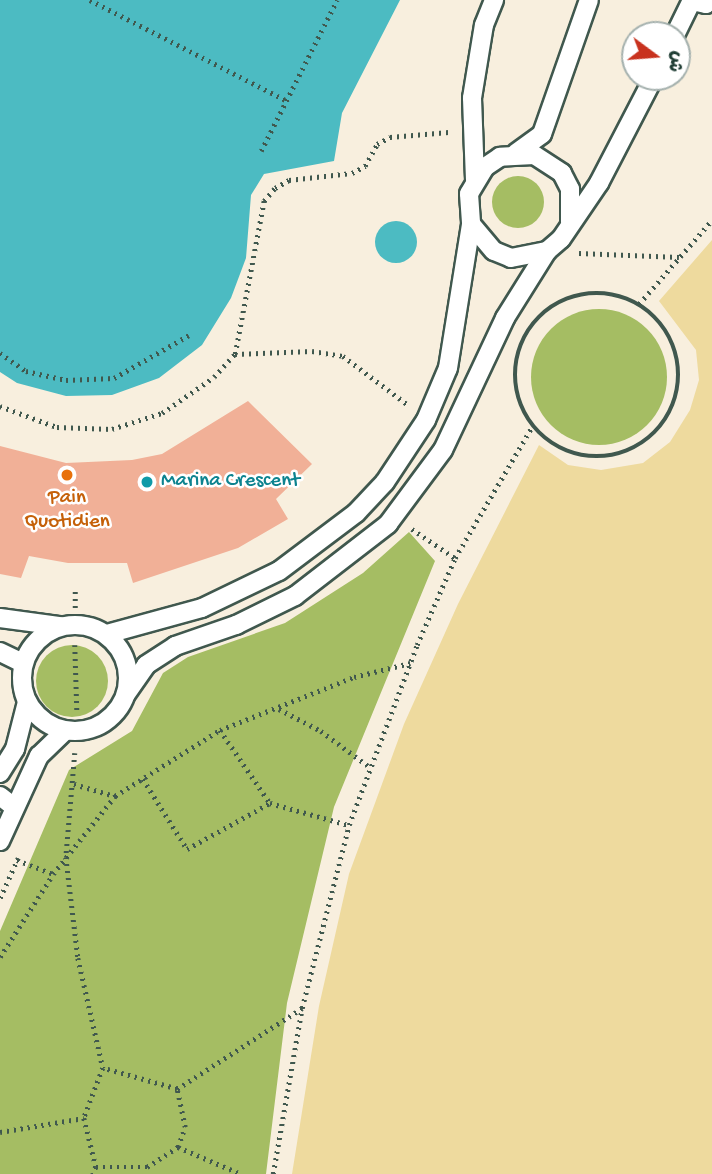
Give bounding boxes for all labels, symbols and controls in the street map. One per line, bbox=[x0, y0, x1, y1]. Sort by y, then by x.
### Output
north arrow bbox=[621, 21, 691, 91]
text: ش bbox=[661, 48, 689, 75]
marker: Pain Quotidien bbox=[59, 467, 75, 483]
place label: Marina Crescent bbox=[161, 469, 300, 495]
marker: Marina Crescent bbox=[139, 474, 155, 490]
place label: Pain Quotidien bbox=[24, 486, 110, 536]

